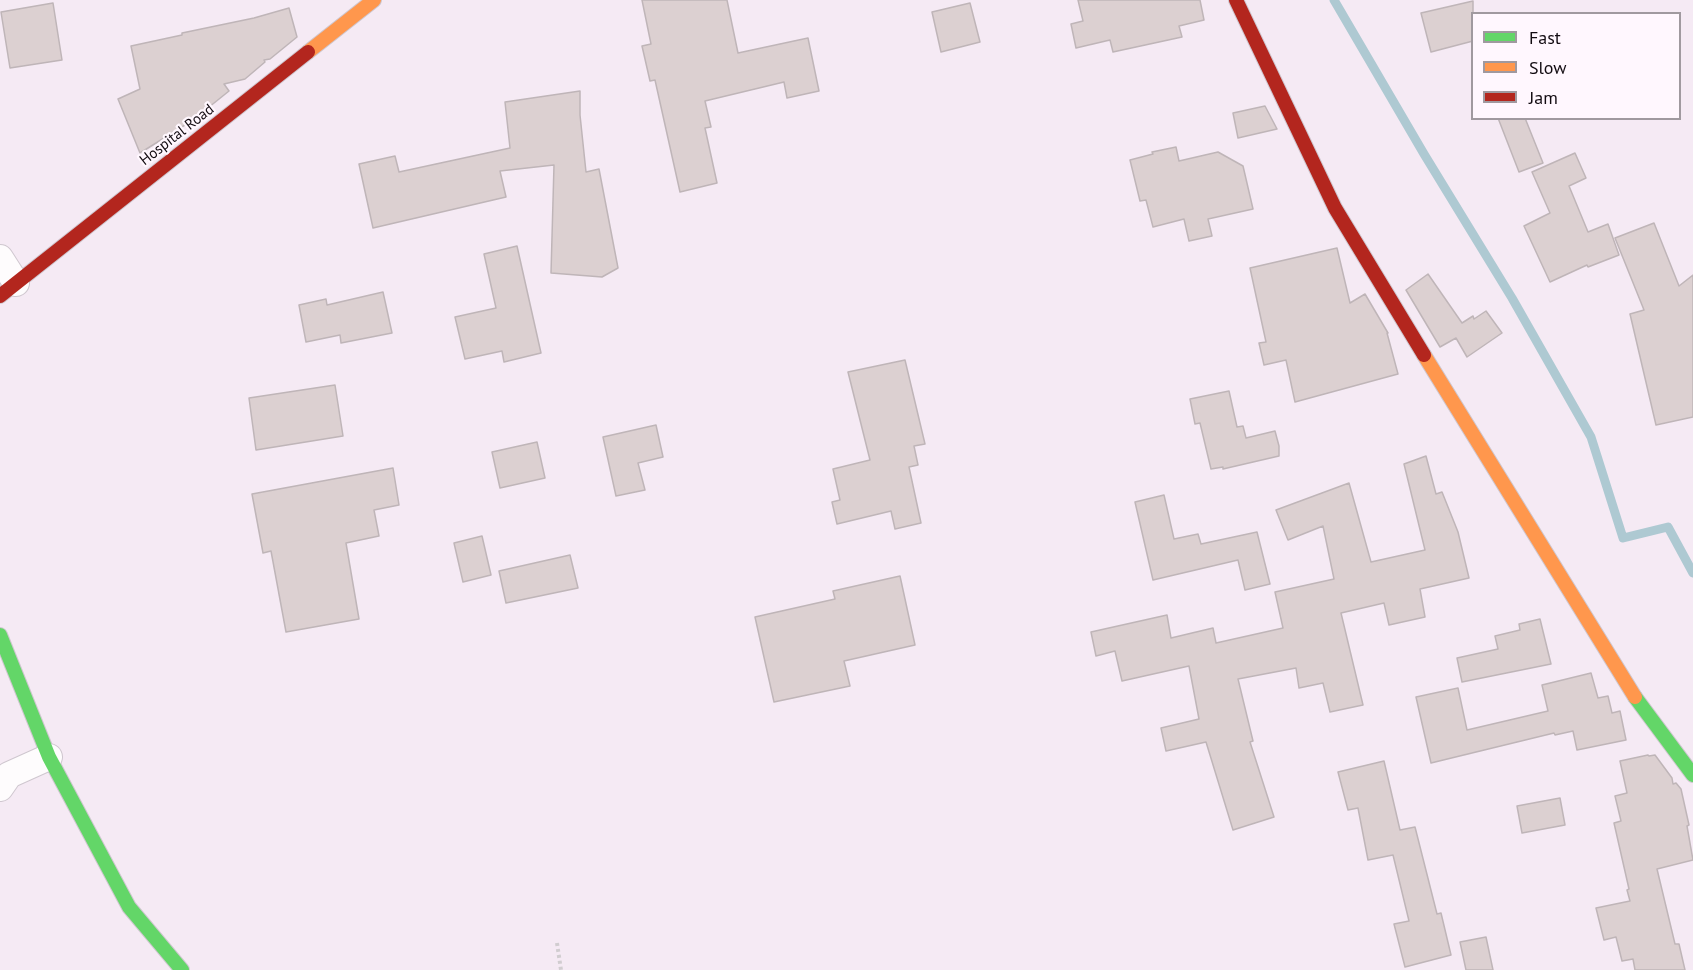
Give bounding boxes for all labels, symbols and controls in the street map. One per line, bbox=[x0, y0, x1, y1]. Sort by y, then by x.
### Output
legend bbox=[1471, 12, 1681, 120]
text: Fast bbox=[1529, 26, 1561, 49]
text: Slow bbox=[1529, 56, 1567, 79]
text: Jam bbox=[1529, 86, 1558, 109]
street label: Hospital Road bbox=[136, 100, 218, 170]

